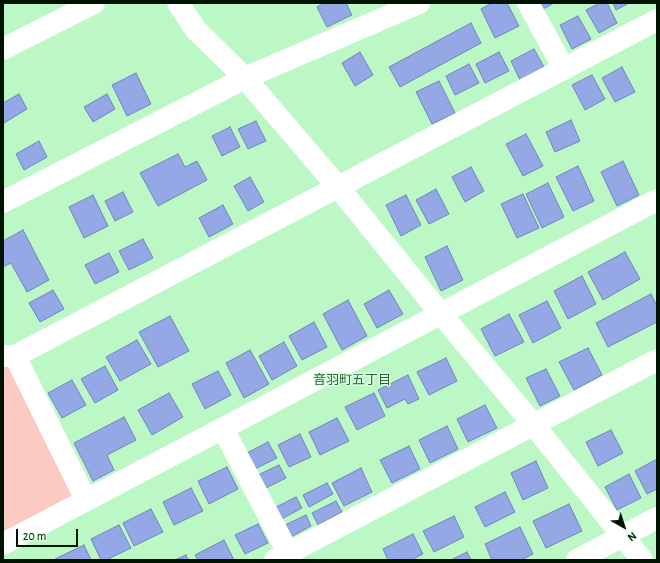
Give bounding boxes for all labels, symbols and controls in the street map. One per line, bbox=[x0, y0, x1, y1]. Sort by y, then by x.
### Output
district label: 音羽町五丁目 bbox=[313, 372, 391, 388]
north arrow bbox=[604, 507, 644, 547]
scale bar bbox=[18, 521, 80, 547]
text: 20 m bbox=[23, 530, 46, 542]
text: N bbox=[625, 530, 638, 543]

